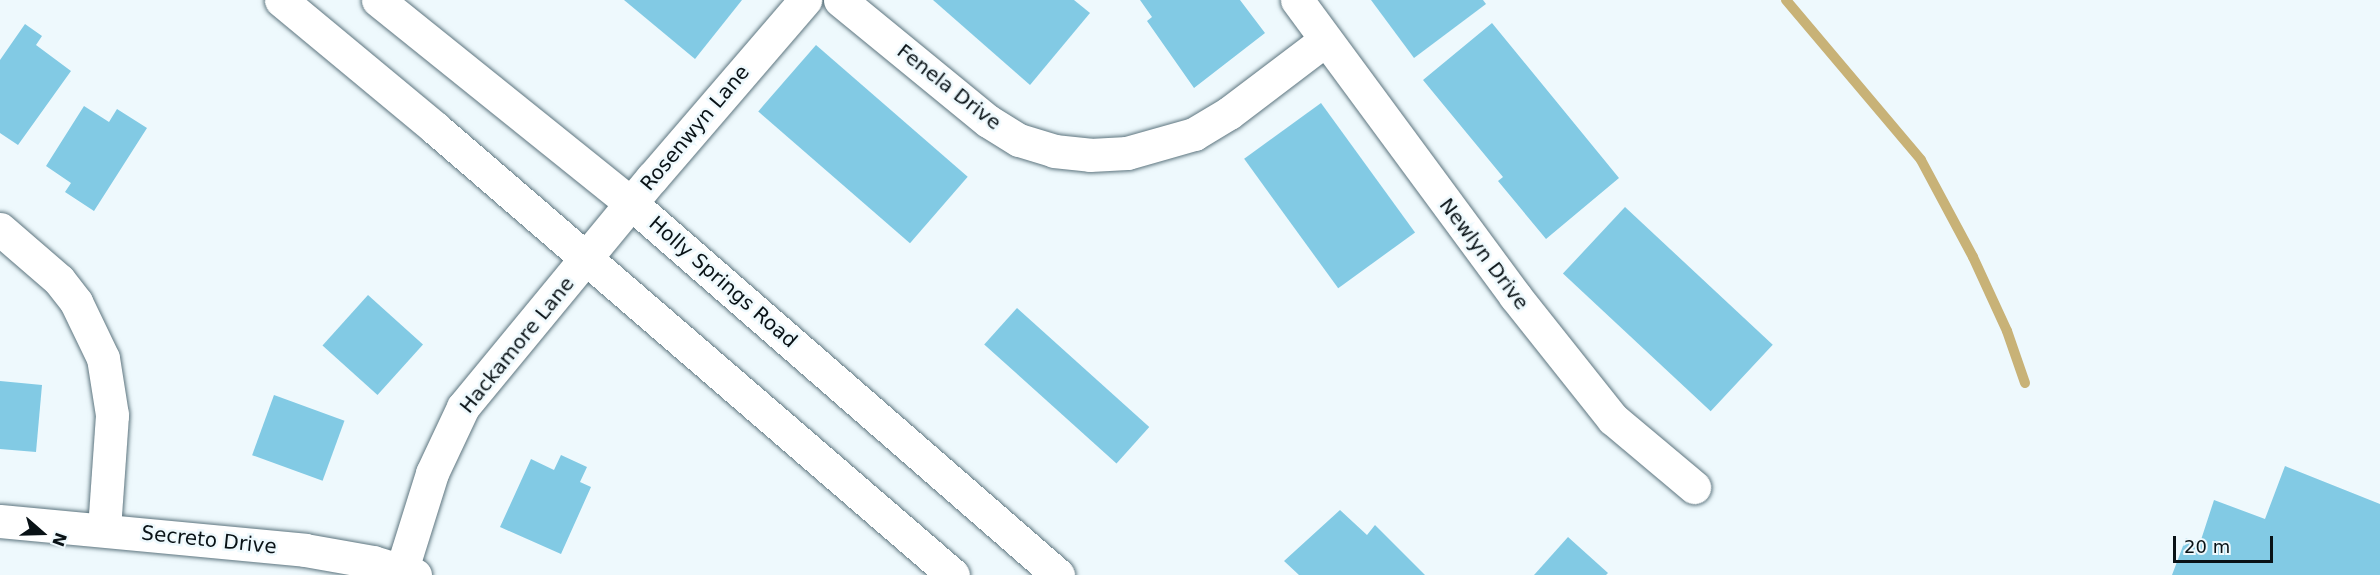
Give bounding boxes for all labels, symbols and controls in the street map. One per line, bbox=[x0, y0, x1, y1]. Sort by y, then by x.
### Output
street label: Fenela Drive bbox=[892, 39, 1006, 135]
street label: Rosenwyn Lane bbox=[636, 60, 754, 196]
street label: Newlyn Drive bbox=[1434, 194, 1534, 314]
street label: Holly Springs Road bbox=[644, 211, 802, 353]
street label: Hackamore Lane bbox=[455, 272, 579, 418]
north arrow bbox=[12, 503, 72, 563]
street label: Secreto Drive bbox=[140, 521, 278, 559]
scale bar bbox=[2176, 524, 2276, 562]
text: N bbox=[48, 530, 71, 549]
text: 20 m bbox=[2184, 536, 2230, 557]

